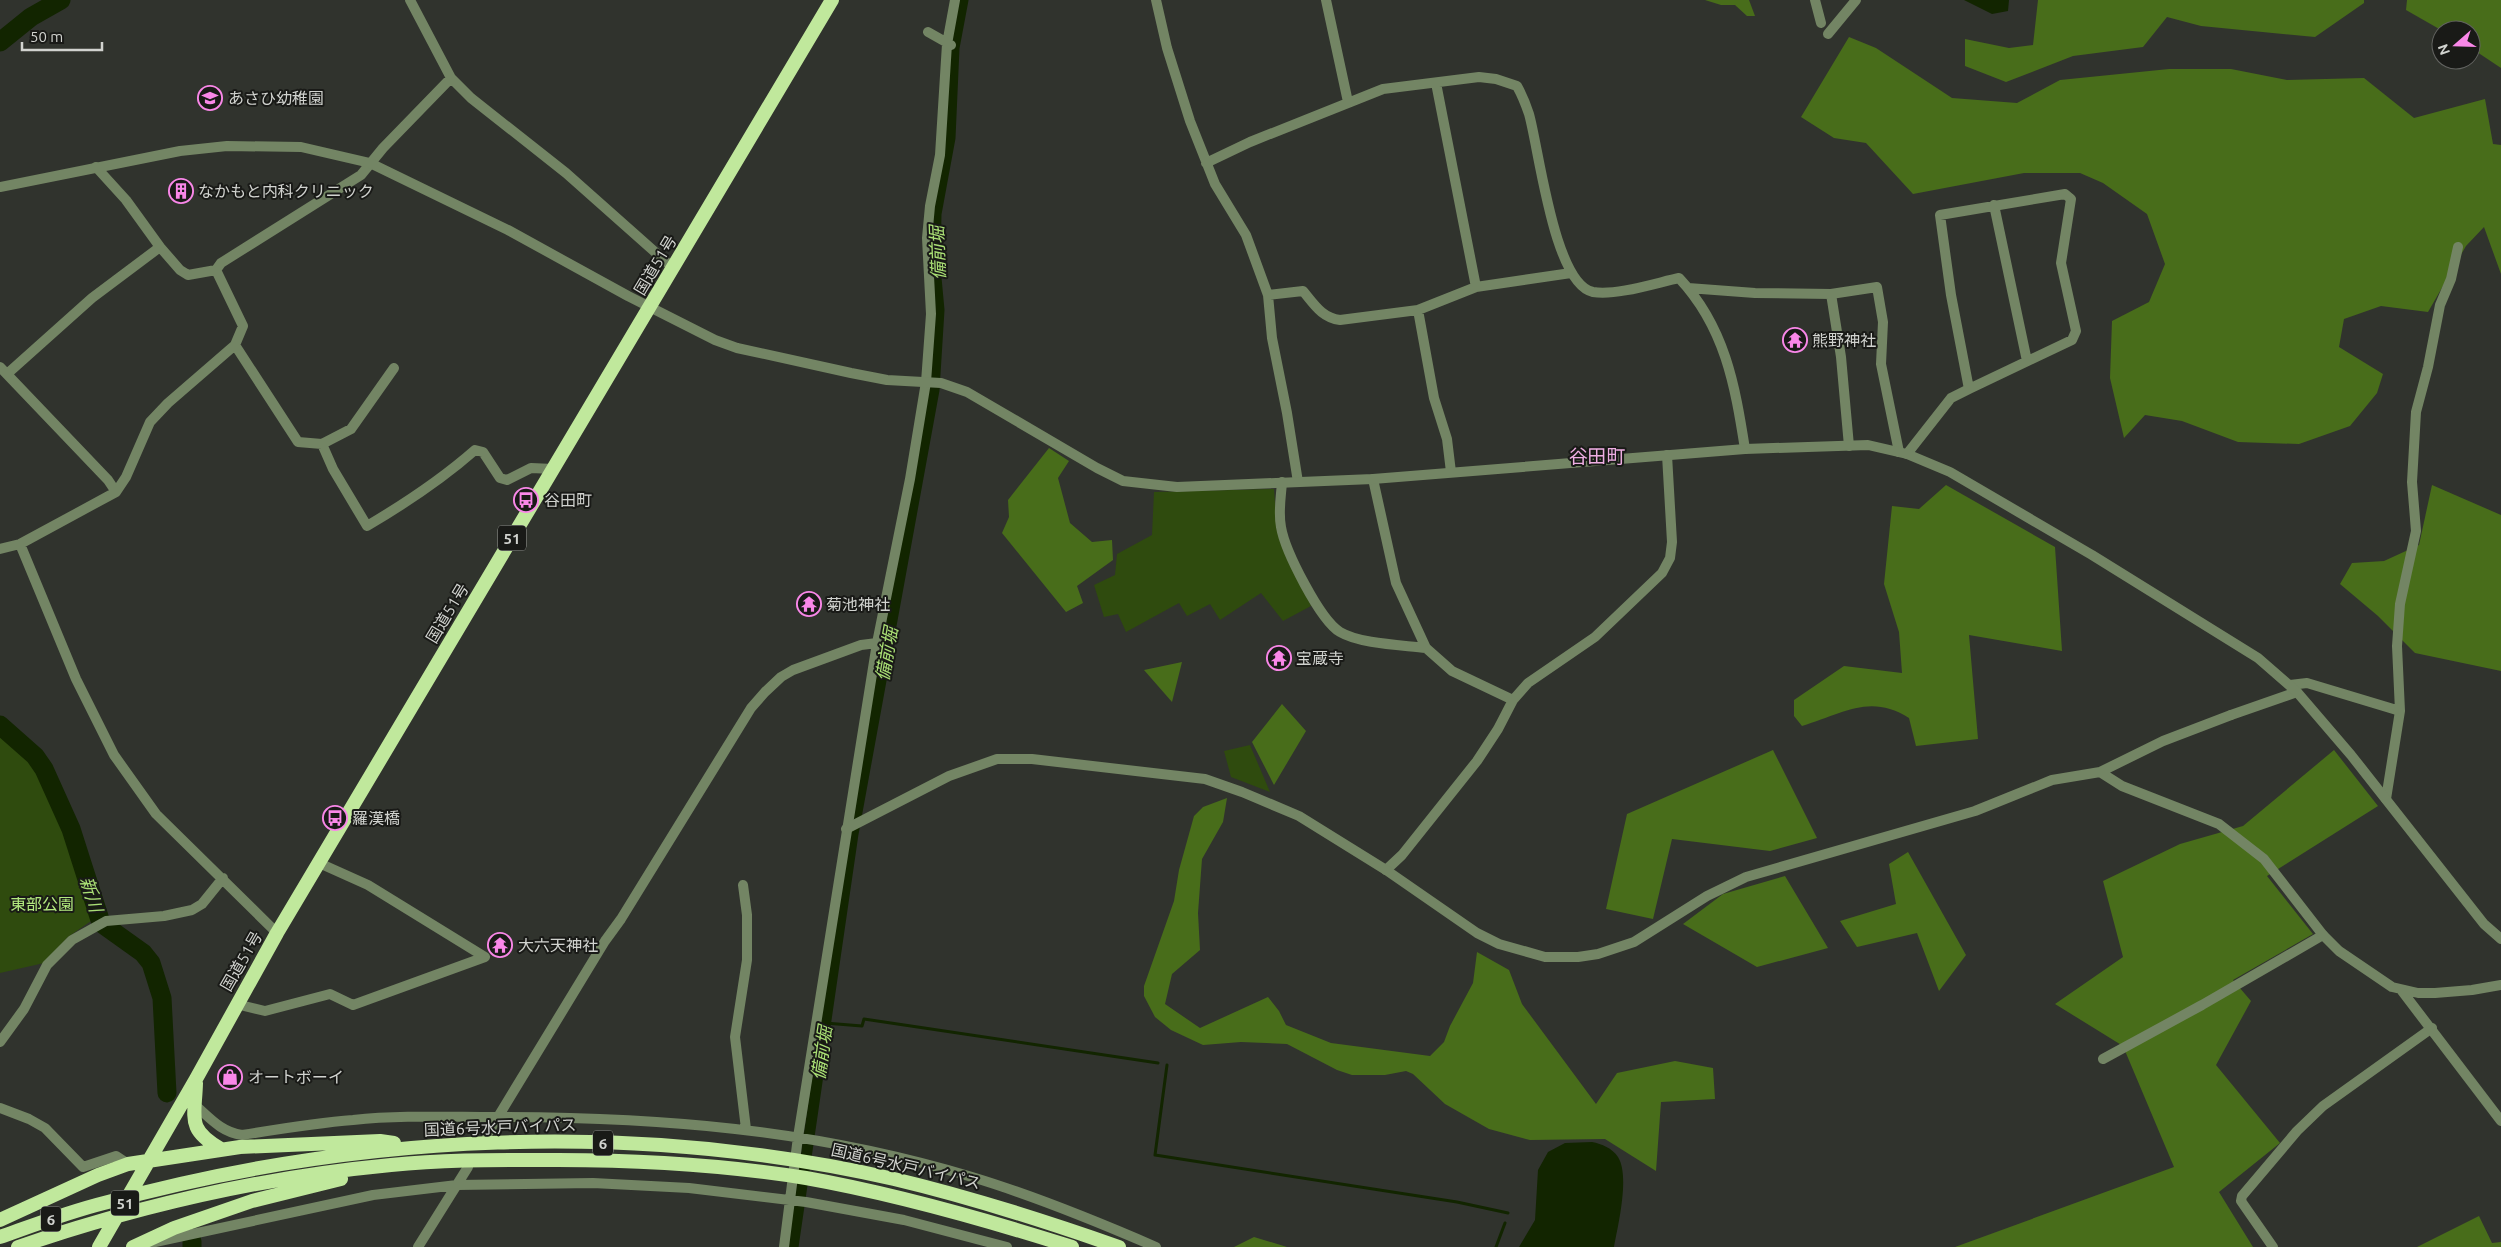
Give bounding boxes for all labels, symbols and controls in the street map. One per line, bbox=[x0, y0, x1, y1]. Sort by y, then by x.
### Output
scale bar bbox=[22, 20, 102, 52]
north arrow bbox=[2431, 20, 2481, 70]
text: 50 m bbox=[30, 28, 63, 45]
text: N bbox=[2434, 42, 2453, 57]
school or university icon: あさひ幼稚園 bbox=[197, 85, 223, 111]
place label: あさひ幼稚園 bbox=[228, 89, 324, 107]
building icon: なかもと内科クリニック bbox=[168, 178, 194, 204]
place label: なかもと内科クリニック bbox=[198, 182, 374, 200]
water label: 備前堀 bbox=[926, 223, 948, 280]
street label: 国道51号 bbox=[630, 232, 680, 298]
temple icon: 熊野神社 bbox=[1782, 327, 1808, 353]
place label: 熊野神社 bbox=[1812, 331, 1876, 349]
district label: 谷田町 bbox=[1568, 445, 1626, 467]
bus stop icon: 谷田町 bbox=[513, 487, 539, 513]
place label: 谷田町 bbox=[544, 491, 592, 509]
road number: 51 bbox=[498, 526, 526, 550]
street label: 国道51号 bbox=[422, 580, 472, 646]
temple icon: 菊池神社 bbox=[796, 591, 822, 617]
place label: 菊池神社 bbox=[826, 595, 890, 613]
water label: 備前堀 bbox=[871, 623, 901, 682]
temple icon: 宝蔵寺 bbox=[1266, 645, 1292, 671]
place label: 宝蔵寺 bbox=[1296, 649, 1344, 667]
bus stop icon: 羅漢橋 bbox=[322, 805, 348, 831]
place label: 羅漢橋 bbox=[352, 809, 400, 827]
water label: 新川 bbox=[77, 874, 108, 916]
park label: 東部公園 bbox=[10, 895, 74, 913]
street label: 国道51号 bbox=[217, 928, 265, 994]
temple icon: 大六天神社 bbox=[487, 932, 513, 958]
place label: 大六天神社 bbox=[518, 936, 598, 954]
water label: 備前堀 bbox=[807, 1022, 835, 1081]
shop icon: オートボーイ bbox=[217, 1064, 243, 1090]
place label: オートボーイ bbox=[248, 1068, 344, 1086]
street label: 国道6号水戸バイパス bbox=[423, 1115, 577, 1139]
road number: 6 bbox=[593, 1130, 613, 1156]
street label: 国道6号水戸バイパス bbox=[830, 1140, 982, 1192]
road number: 51 bbox=[111, 1190, 139, 1216]
road number: 6 bbox=[41, 1206, 61, 1232]

